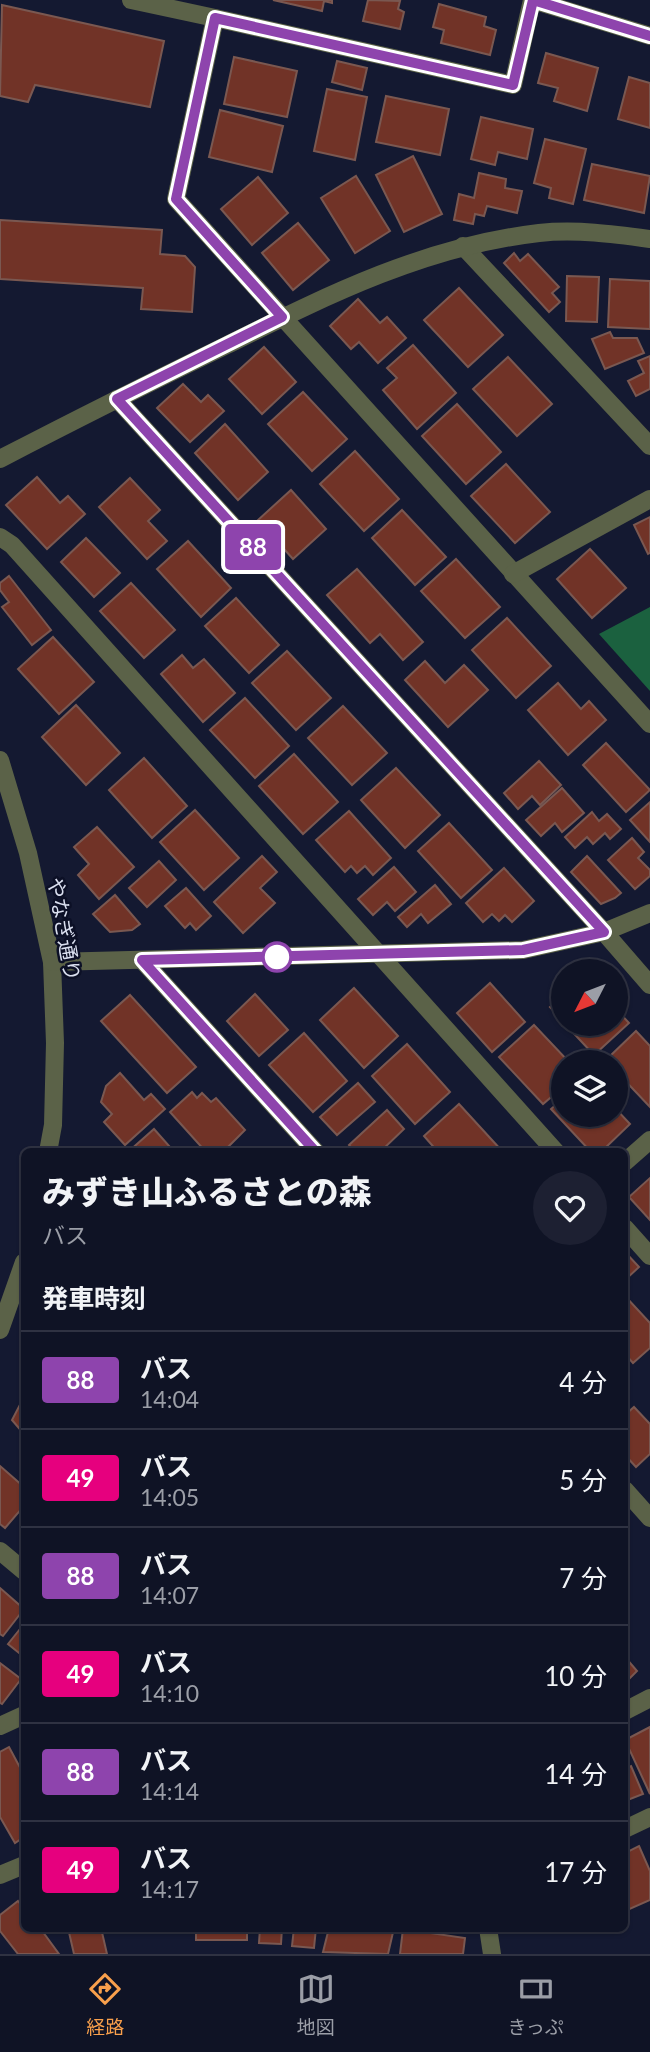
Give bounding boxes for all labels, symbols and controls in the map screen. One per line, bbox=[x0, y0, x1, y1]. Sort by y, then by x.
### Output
line badge: 88 bbox=[222, 524, 284, 570]
text: 88 bbox=[239, 532, 267, 561]
street label: やなぎ通り bbox=[44, 875, 86, 983]
unlabelled marker bbox=[262, 942, 292, 972]
north arrow bbox=[551, 959, 628, 1036]
map controls bbox=[551, 959, 628, 1127]
button: layers bbox=[551, 1050, 628, 1127]
text: みずき山ふるさとの森 bbox=[42, 1171, 372, 1211]
button: heart bbox=[533, 1171, 607, 1245]
text: バス bbox=[42, 1221, 88, 1249]
text: 発車時刻 bbox=[42, 1282, 146, 1314]
text: バス bbox=[140, 1352, 192, 1384]
text: 88 bbox=[67, 1365, 94, 1394]
text: 4 分 bbox=[559, 1366, 607, 1398]
text: 14:04 bbox=[140, 1385, 199, 1413]
text: バス bbox=[140, 1450, 192, 1482]
text: 49 bbox=[67, 1463, 94, 1492]
text: 5 分 bbox=[559, 1464, 607, 1496]
text: 14:05 bbox=[140, 1483, 199, 1511]
text: バス bbox=[140, 1548, 192, 1580]
text: 88 bbox=[67, 1561, 94, 1590]
text: 7 分 bbox=[559, 1562, 607, 1594]
text: 14:07 bbox=[140, 1581, 199, 1609]
text: バス bbox=[140, 1646, 192, 1678]
text: 49 bbox=[67, 1659, 94, 1688]
text: 10 分 bbox=[544, 1660, 607, 1692]
text: 14:10 bbox=[140, 1679, 199, 1707]
text: バス bbox=[140, 1744, 192, 1776]
text: 88 bbox=[67, 1757, 94, 1786]
text: 14 分 bbox=[544, 1758, 607, 1790]
text: 14:14 bbox=[140, 1777, 199, 1805]
text: バス bbox=[140, 1842, 192, 1874]
text: 49 bbox=[67, 1855, 94, 1884]
text: 17 分 bbox=[544, 1856, 607, 1888]
text: 14:17 bbox=[140, 1875, 199, 1903]
tab: 経路 bbox=[86, 1970, 124, 2039]
tab: 地図 bbox=[297, 1970, 335, 2039]
tab: きっぷ bbox=[507, 1970, 564, 2039]

